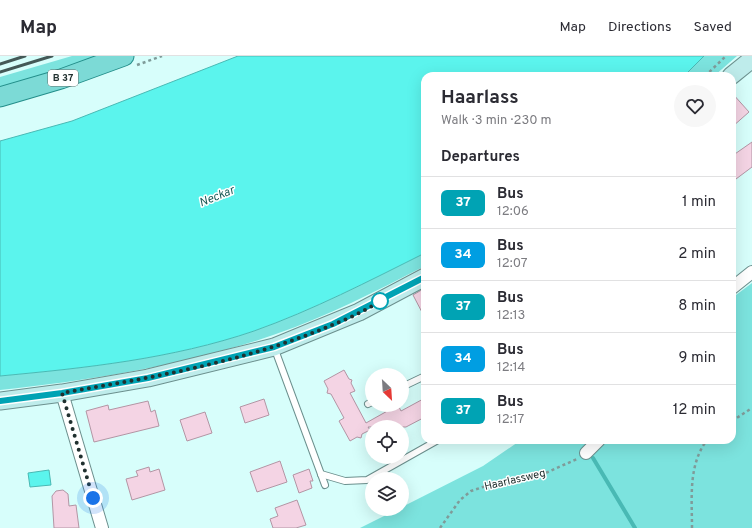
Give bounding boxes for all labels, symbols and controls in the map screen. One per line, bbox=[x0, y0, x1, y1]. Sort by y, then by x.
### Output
text: Map bbox=[20, 16, 57, 40]
text: Map bbox=[560, 19, 586, 36]
text: Directions bbox=[608, 19, 672, 36]
text: Saved bbox=[694, 19, 732, 36]
road number: B 37 bbox=[48, 70, 78, 86]
button: heart bbox=[674, 85, 716, 127]
text: Haarlass bbox=[441, 86, 519, 110]
text: Walk · 3 min · 230 m bbox=[441, 113, 552, 129]
text: Departures bbox=[441, 148, 520, 167]
water label: Neckar bbox=[197, 182, 238, 211]
text: Bus bbox=[497, 185, 524, 204]
text: 1 min bbox=[682, 193, 716, 212]
text: 37 bbox=[455, 194, 471, 211]
text: 12:06 bbox=[497, 204, 529, 220]
text: Bus bbox=[497, 237, 524, 256]
text: 2 min bbox=[678, 245, 716, 264]
text: 34 bbox=[454, 246, 472, 263]
text: 12:07 bbox=[497, 256, 527, 272]
text: Bus bbox=[497, 289, 524, 308]
unlabelled marker bbox=[371, 292, 389, 310]
text: 8 min bbox=[678, 297, 716, 316]
text: 37 bbox=[455, 298, 471, 315]
text: 12:13 bbox=[497, 308, 525, 324]
text: Bus bbox=[497, 341, 524, 360]
text: 9 min bbox=[679, 349, 716, 368]
text: 34 bbox=[454, 350, 472, 367]
text: 12:14 bbox=[497, 360, 525, 376]
north arrow bbox=[365, 368, 409, 412]
map controls bbox=[365, 368, 409, 516]
text: Bus bbox=[497, 393, 524, 412]
text: 12 min bbox=[673, 401, 716, 420]
text: 37 bbox=[455, 402, 471, 419]
text: 12:17 bbox=[497, 412, 524, 428]
button: locate bbox=[365, 420, 409, 464]
street label: Haarlassweg bbox=[483, 466, 547, 494]
button: layers bbox=[365, 472, 409, 516]
your location bbox=[83, 488, 103, 508]

